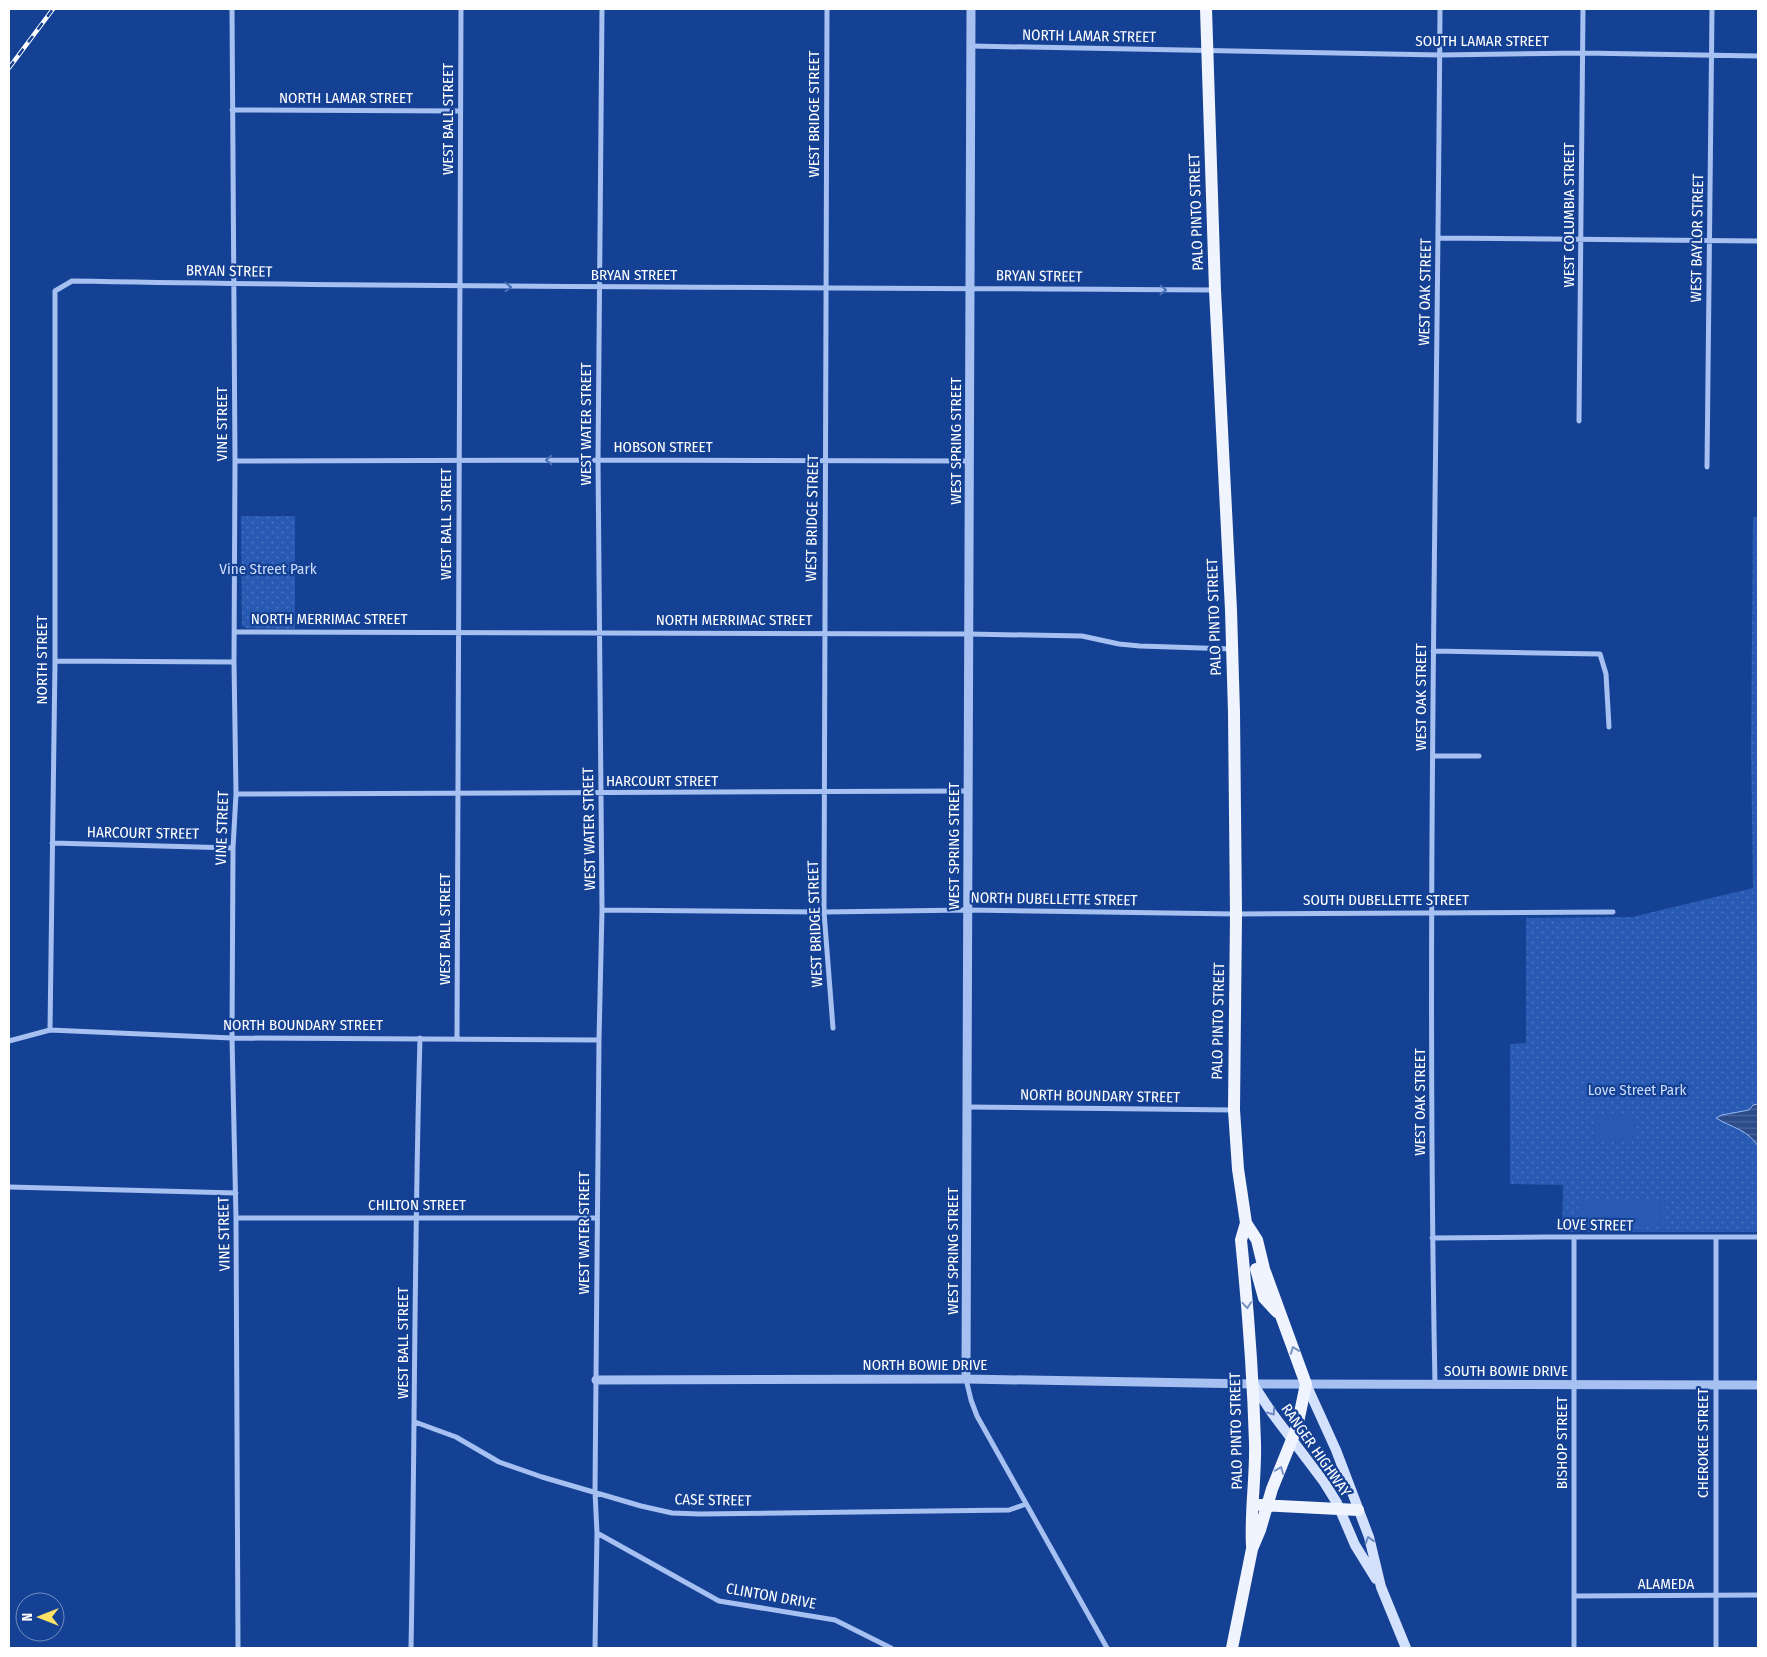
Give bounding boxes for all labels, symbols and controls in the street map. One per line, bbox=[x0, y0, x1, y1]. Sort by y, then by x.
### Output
street label: NORTH LAMAR STREET bbox=[1022, 26, 1156, 46]
street label: SOUTH LAMAR STREET bbox=[1415, 32, 1549, 50]
street label: WEST BRIDGE STREET bbox=[805, 50, 823, 178]
street label: WEST BALL STREET bbox=[439, 63, 457, 175]
street label: NORTH LAMAR STREET bbox=[279, 89, 413, 107]
street label: WEST COLUMBIA STREET bbox=[1560, 142, 1578, 288]
street label: PALO PINTO STREET bbox=[1185, 153, 1207, 271]
street label: WEST BAYLOR STREET bbox=[1687, 173, 1707, 303]
street label: WEST OAK STREET bbox=[1415, 238, 1435, 346]
street label: BRYAN STREET bbox=[186, 261, 272, 281]
street label: BRYAN STREET bbox=[591, 266, 677, 284]
street label: BRYAN STREET bbox=[996, 266, 1082, 286]
one-way arrow bbox=[504, 282, 512, 292]
one-way arrow bbox=[1159, 285, 1167, 295]
street label: WEST WATER STREET bbox=[577, 362, 595, 486]
street label: WEST SPRING STREET bbox=[947, 377, 965, 505]
street label: VINE STREET bbox=[213, 387, 231, 461]
street label: HOBSON STREET bbox=[613, 438, 713, 456]
street label: WEST BRIDGE STREET bbox=[802, 454, 822, 582]
one-way arrow bbox=[545, 455, 553, 465]
street label: WEST BALL STREET bbox=[437, 468, 455, 580]
street label: PALO PINTO STREET bbox=[1203, 558, 1225, 676]
park label: Vine Street Park bbox=[219, 560, 317, 578]
street label: NORTH MERRIMAC STREET bbox=[251, 610, 407, 628]
street label: NORTH MERRIMAC STREET bbox=[656, 611, 812, 629]
street label: NORTH STREET bbox=[33, 615, 51, 705]
street label: WEST OAK STREET bbox=[1412, 643, 1430, 751]
street label: WEST WATER STREET bbox=[579, 767, 599, 891]
street label: HARCOURT STREET bbox=[606, 772, 718, 790]
street label: WEST SPRING STREET bbox=[945, 782, 963, 910]
street label: VINE STREET bbox=[212, 790, 232, 866]
street label: HARCOURT STREET bbox=[87, 823, 199, 843]
street label: WEST BRIDGE STREET bbox=[804, 860, 826, 988]
street label: WEST BALL STREET bbox=[436, 873, 454, 985]
street label: NORTH DUBELLETTE STREET bbox=[970, 889, 1138, 909]
street label: SOUTH DUBELLETTE STREET bbox=[1303, 891, 1469, 909]
street label: PALO PINTO STREET bbox=[1208, 962, 1228, 1080]
street label: NORTH BOUNDARY STREET bbox=[223, 1016, 383, 1034]
street label: WEST OAK STREET bbox=[1411, 1048, 1429, 1156]
park label: Love Street Park bbox=[1588, 1081, 1686, 1099]
street label: NORTH BOUNDARY STREET bbox=[1020, 1086, 1180, 1106]
street label: WEST WATER STREET bbox=[575, 1171, 593, 1295]
street label: WEST SPRING STREET bbox=[944, 1187, 962, 1315]
street label: CHILTON STREET bbox=[368, 1196, 466, 1214]
street label: VINE STREET bbox=[214, 1197, 234, 1271]
street label: LOVE STREET bbox=[1556, 1215, 1634, 1235]
street label: WEST BALL STREET bbox=[394, 1287, 412, 1399]
one-way arrow bbox=[1241, 1302, 1252, 1310]
one-way arrow bbox=[1290, 1346, 1300, 1354]
street label: NORTH BOWIE DRIVE bbox=[863, 1356, 987, 1374]
street label: SOUTH BOWIE DRIVE bbox=[1444, 1362, 1568, 1380]
street label: PALO PINTO STREET bbox=[1226, 1372, 1246, 1490]
street label: CHEROKEE STREET bbox=[1694, 1388, 1712, 1498]
street label: BISHOP STREET bbox=[1553, 1397, 1571, 1489]
street label: RANGER HIGHWAY bbox=[1277, 1400, 1355, 1500]
one-way arrow bbox=[1266, 1406, 1275, 1416]
one-way arrow bbox=[1273, 1466, 1284, 1475]
street label: CASE STREET bbox=[674, 1490, 752, 1510]
one-way arrow bbox=[1365, 1536, 1375, 1544]
street label: ALAMEDA bbox=[1638, 1575, 1694, 1593]
street label: CLINTON DRIVE bbox=[724, 1579, 818, 1613]
north arrow bbox=[15, 1592, 65, 1642]
text: N bbox=[19, 1613, 36, 1621]

